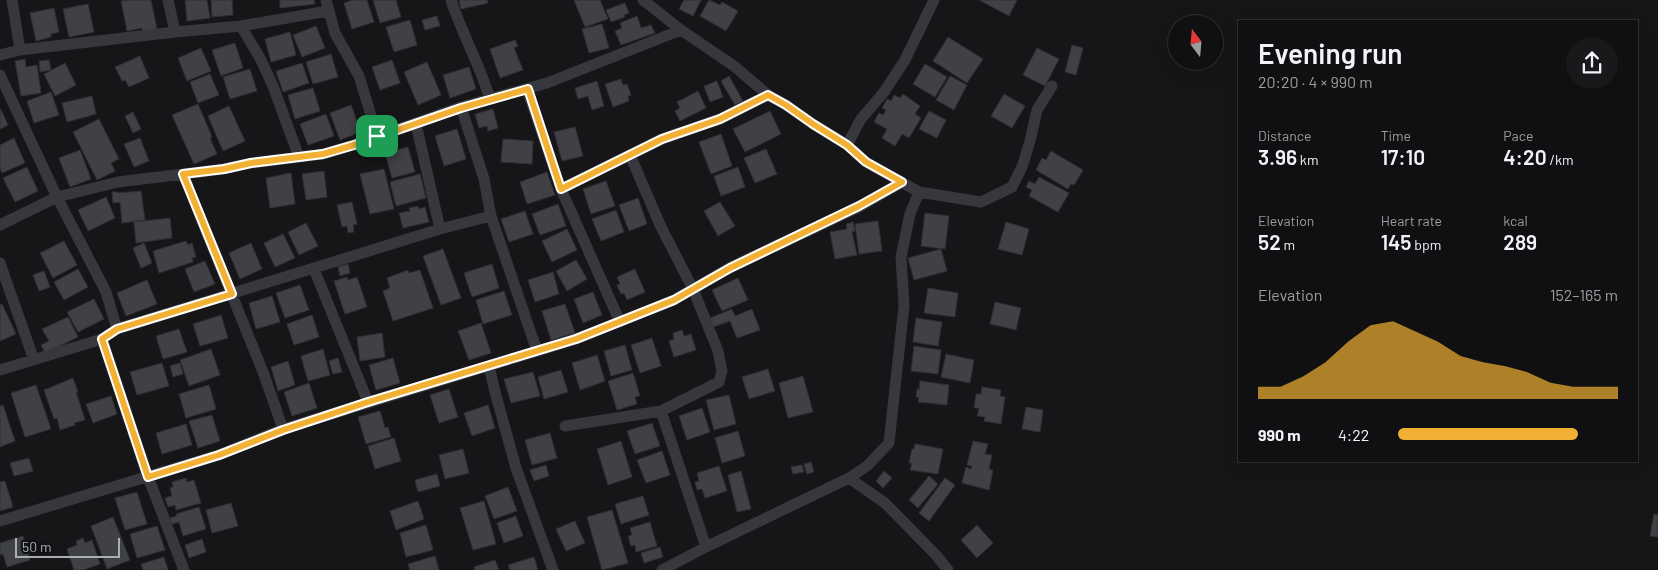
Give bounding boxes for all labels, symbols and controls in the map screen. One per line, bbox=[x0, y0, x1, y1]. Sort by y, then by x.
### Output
north arrow bbox=[1168, 15, 1222, 70]
map controls bbox=[1168, 15, 1223, 70]
text: Evening run bbox=[1258, 36, 1403, 70]
button: share bbox=[1566, 37, 1618, 89]
text: 20:20 · 4 × 990 m bbox=[1258, 72, 1373, 91]
pin bbox=[356, 115, 398, 157]
icon: arrive bbox=[363, 122, 391, 150]
text: Distance bbox=[1258, 127, 1311, 144]
text: Time bbox=[1381, 127, 1411, 144]
text: Pace bbox=[1503, 127, 1533, 144]
text: 3.96 bbox=[1258, 144, 1297, 169]
text: 17:10 bbox=[1381, 144, 1425, 169]
text: 4:20 bbox=[1503, 144, 1547, 169]
text: km bbox=[1297, 151, 1318, 168]
text: /km bbox=[1547, 151, 1574, 168]
text: Elevation bbox=[1258, 212, 1314, 229]
text: Heart rate bbox=[1381, 212, 1442, 229]
text: kcal bbox=[1503, 212, 1528, 229]
text: 52 bbox=[1258, 229, 1281, 254]
text: 145 bbox=[1381, 229, 1411, 254]
text: 289 bbox=[1503, 229, 1537, 254]
text: m bbox=[1281, 236, 1295, 253]
text: bpm bbox=[1411, 236, 1441, 253]
text: Elevation bbox=[1258, 285, 1322, 304]
text: 152–165 m bbox=[1550, 285, 1618, 304]
text: 990 m bbox=[1258, 425, 1301, 444]
text: 4:22 bbox=[1338, 425, 1369, 444]
scale bar bbox=[15, 535, 120, 558]
text: 50 m bbox=[22, 538, 51, 555]

